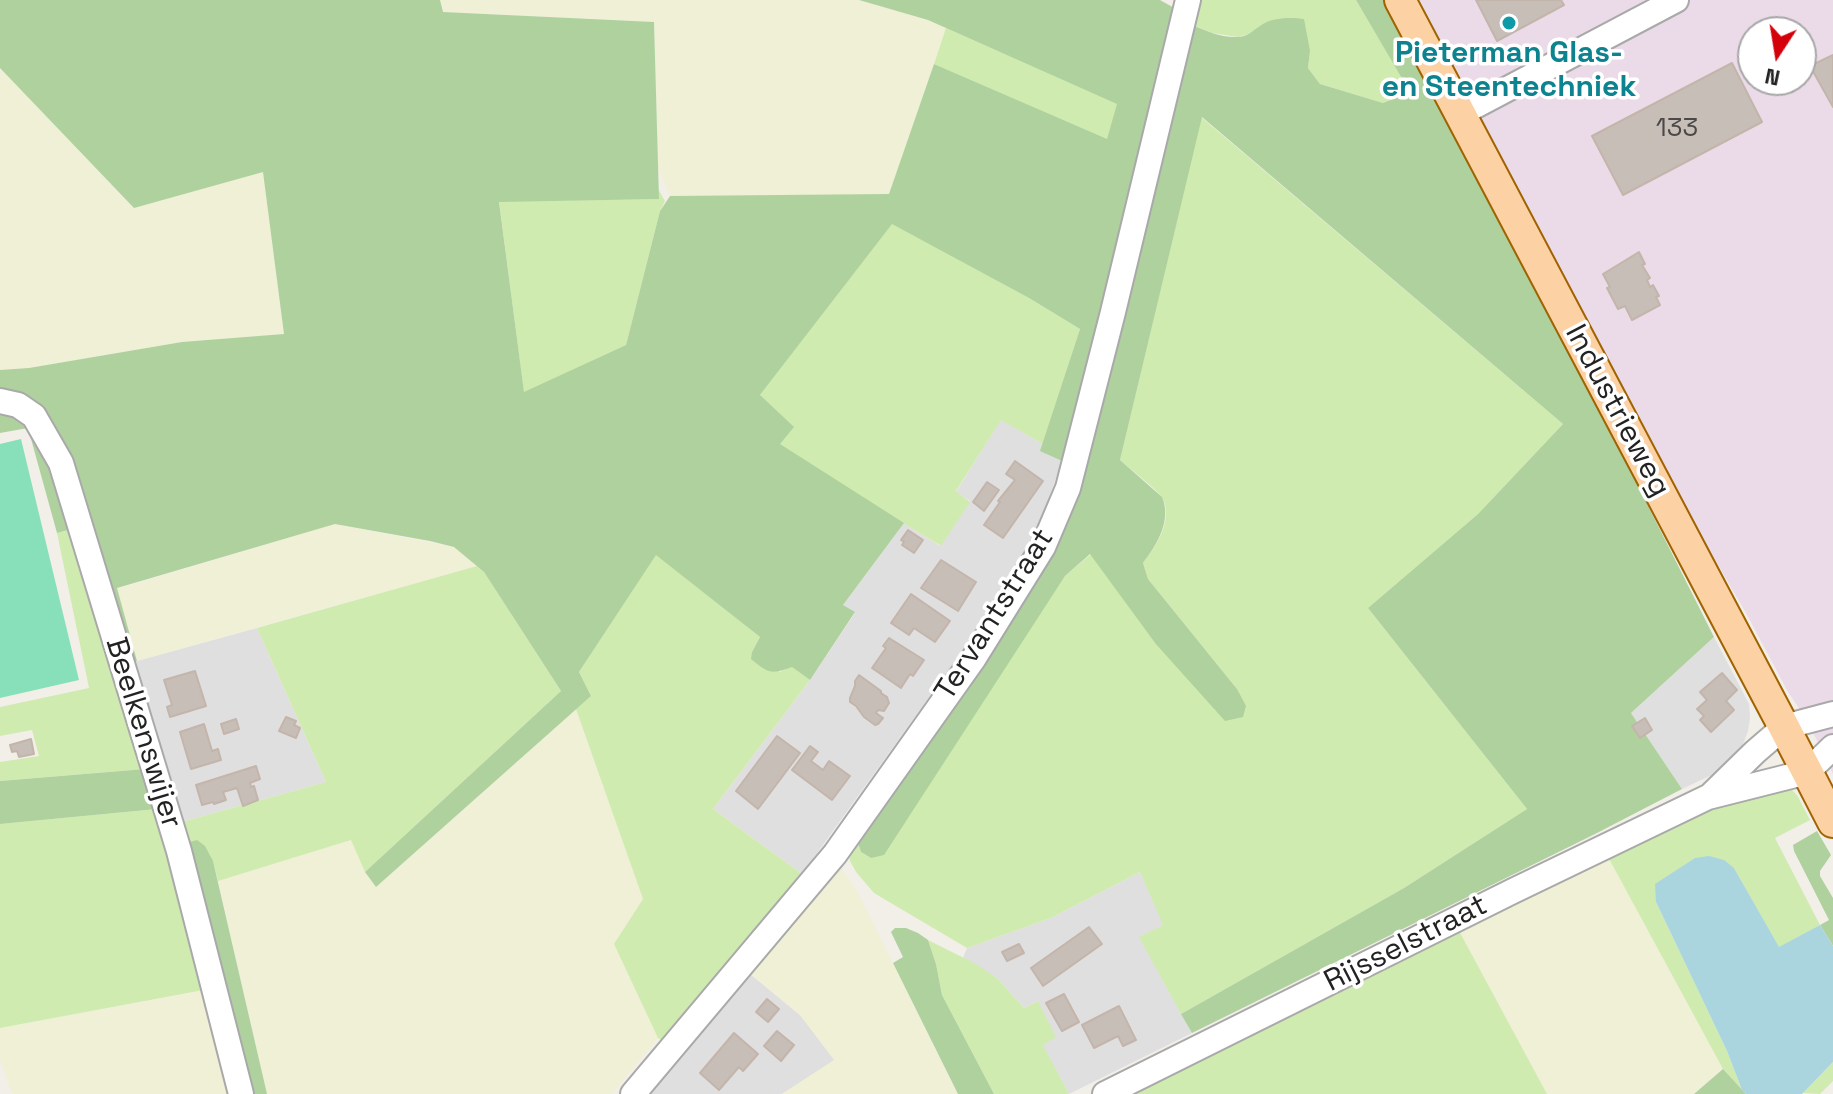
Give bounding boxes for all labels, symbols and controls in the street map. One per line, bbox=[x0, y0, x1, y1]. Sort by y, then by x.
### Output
marker: Pieterman Glas- en Steentechniek bbox=[1500, 14, 1518, 32]
north arrow bbox=[1737, 16, 1817, 96]
place label: Pieterman Glas- en Steentechniek bbox=[1382, 36, 1636, 106]
text: N bbox=[1762, 62, 1783, 93]
house number: 133 bbox=[1656, 113, 1698, 145]
street label: Industrieweg bbox=[1557, 319, 1677, 503]
street label: Tervantstraat bbox=[928, 522, 1062, 708]
street label: Beelkenswijer bbox=[97, 633, 189, 833]
street label: Rijsselstraat bbox=[1319, 888, 1493, 1000]

